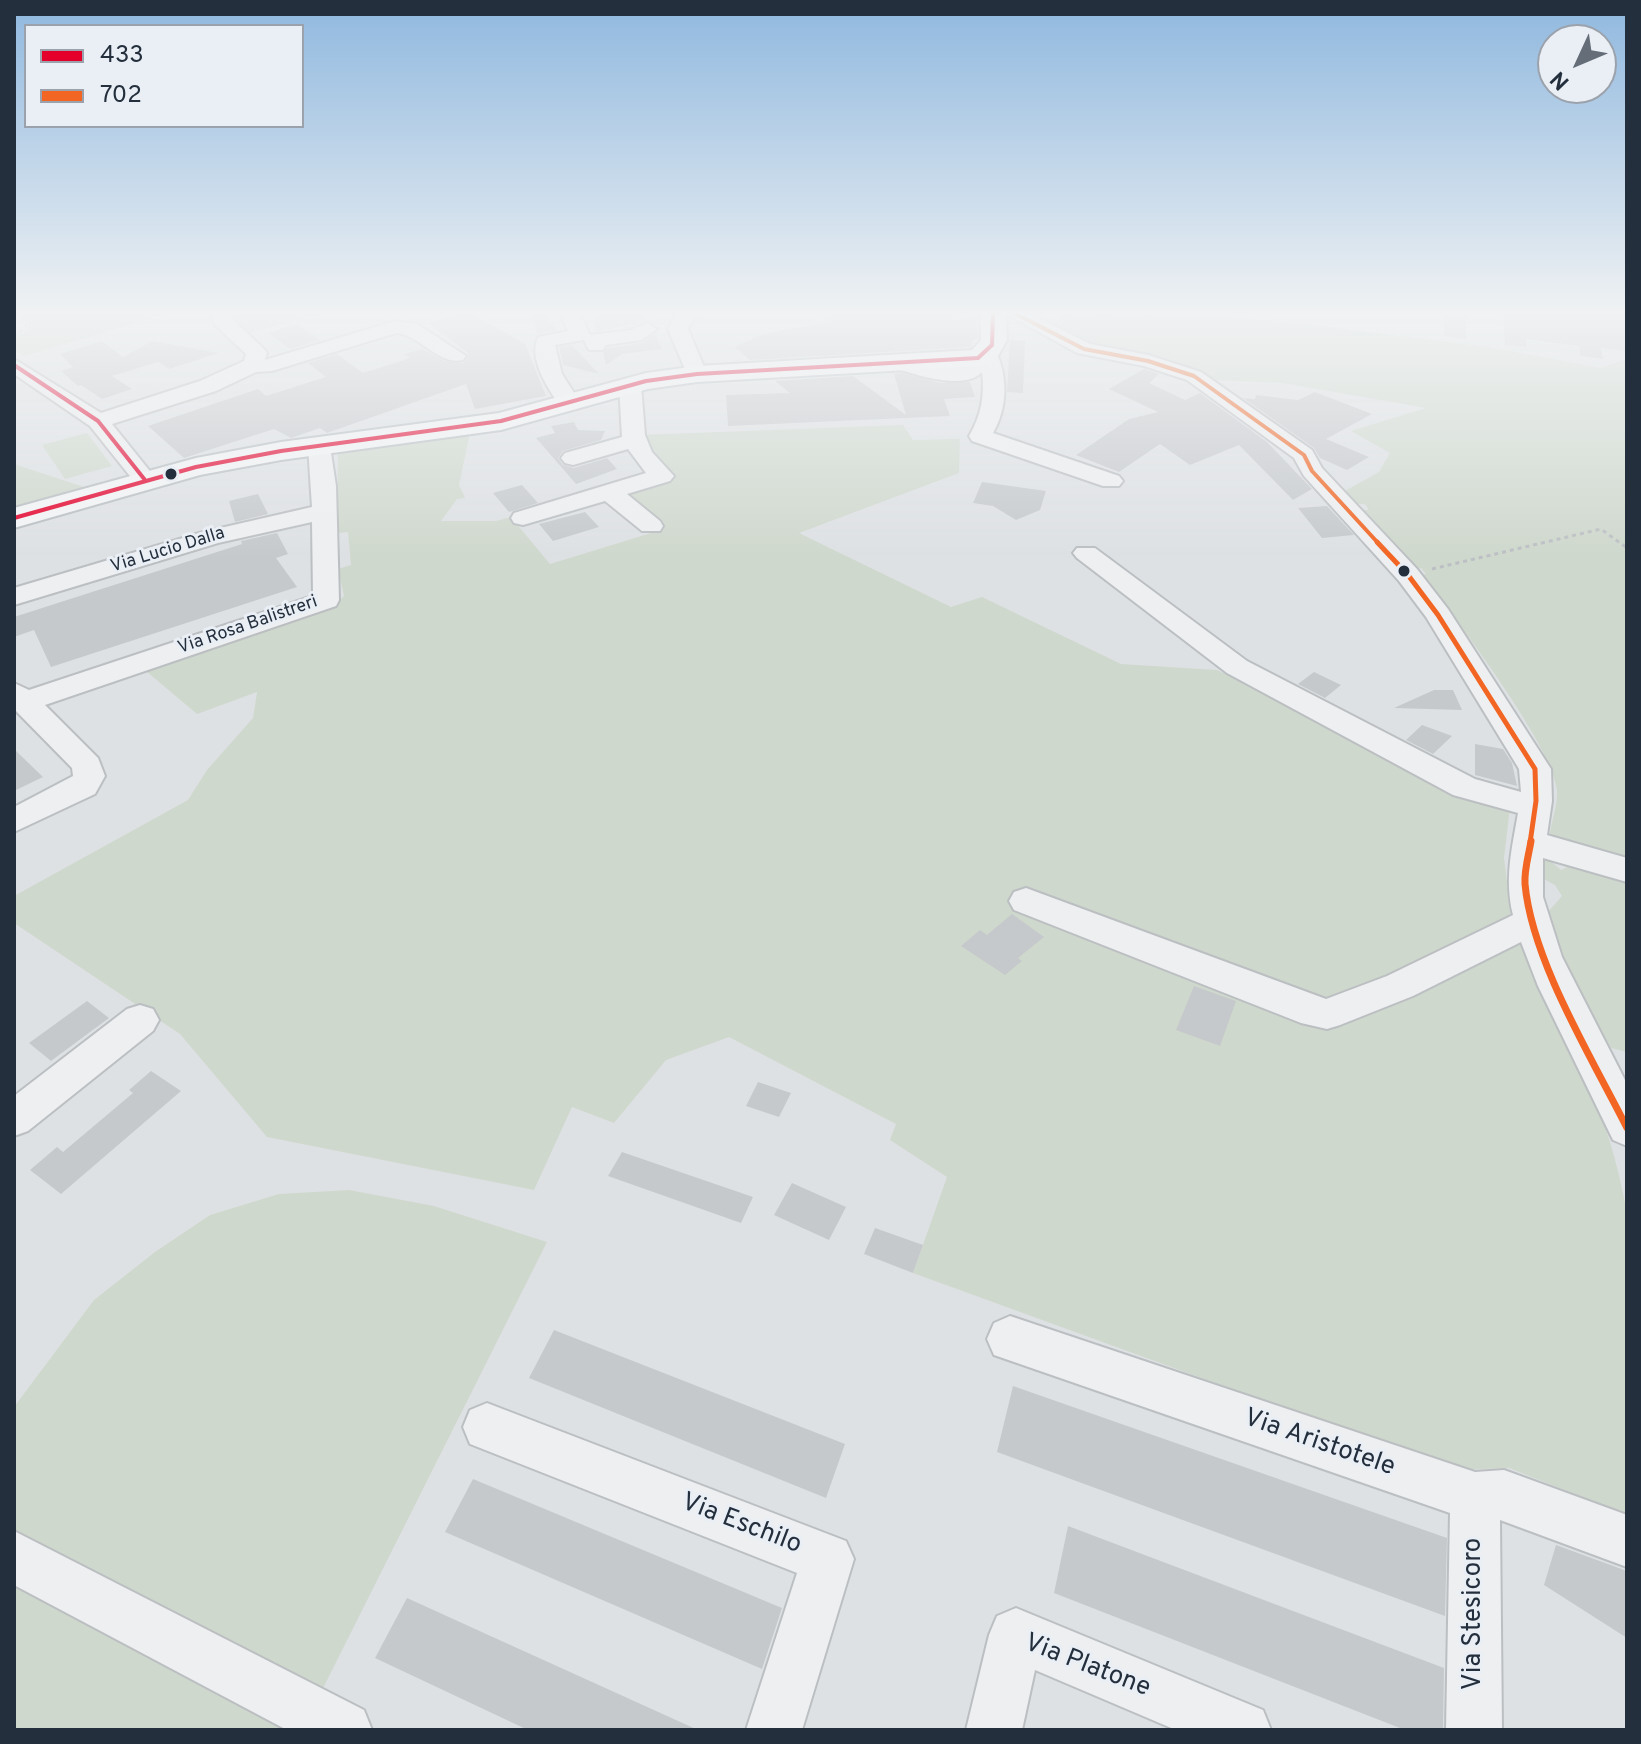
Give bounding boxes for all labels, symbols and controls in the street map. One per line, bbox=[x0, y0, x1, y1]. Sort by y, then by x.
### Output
legend bbox=[24, 24, 304, 128]
north arrow bbox=[1537, 24, 1617, 104]
text: 433 bbox=[100, 41, 144, 71]
text: N bbox=[1546, 65, 1576, 95]
text: 702 bbox=[100, 81, 142, 111]
unlabelled marker bbox=[163, 466, 179, 482]
street label: Via Lucio Dalla bbox=[108, 523, 228, 579]
unlabelled marker bbox=[1396, 563, 1412, 579]
street label: Via Rosa Balistreri bbox=[175, 592, 321, 660]
street label: Via Aristotele bbox=[1239, 1404, 1399, 1484]
street label: Via Eschilo bbox=[677, 1488, 805, 1562]
street label: Via Stesicoro bbox=[1459, 1538, 1491, 1690]
street label: Via Platone bbox=[1019, 1629, 1155, 1705]

